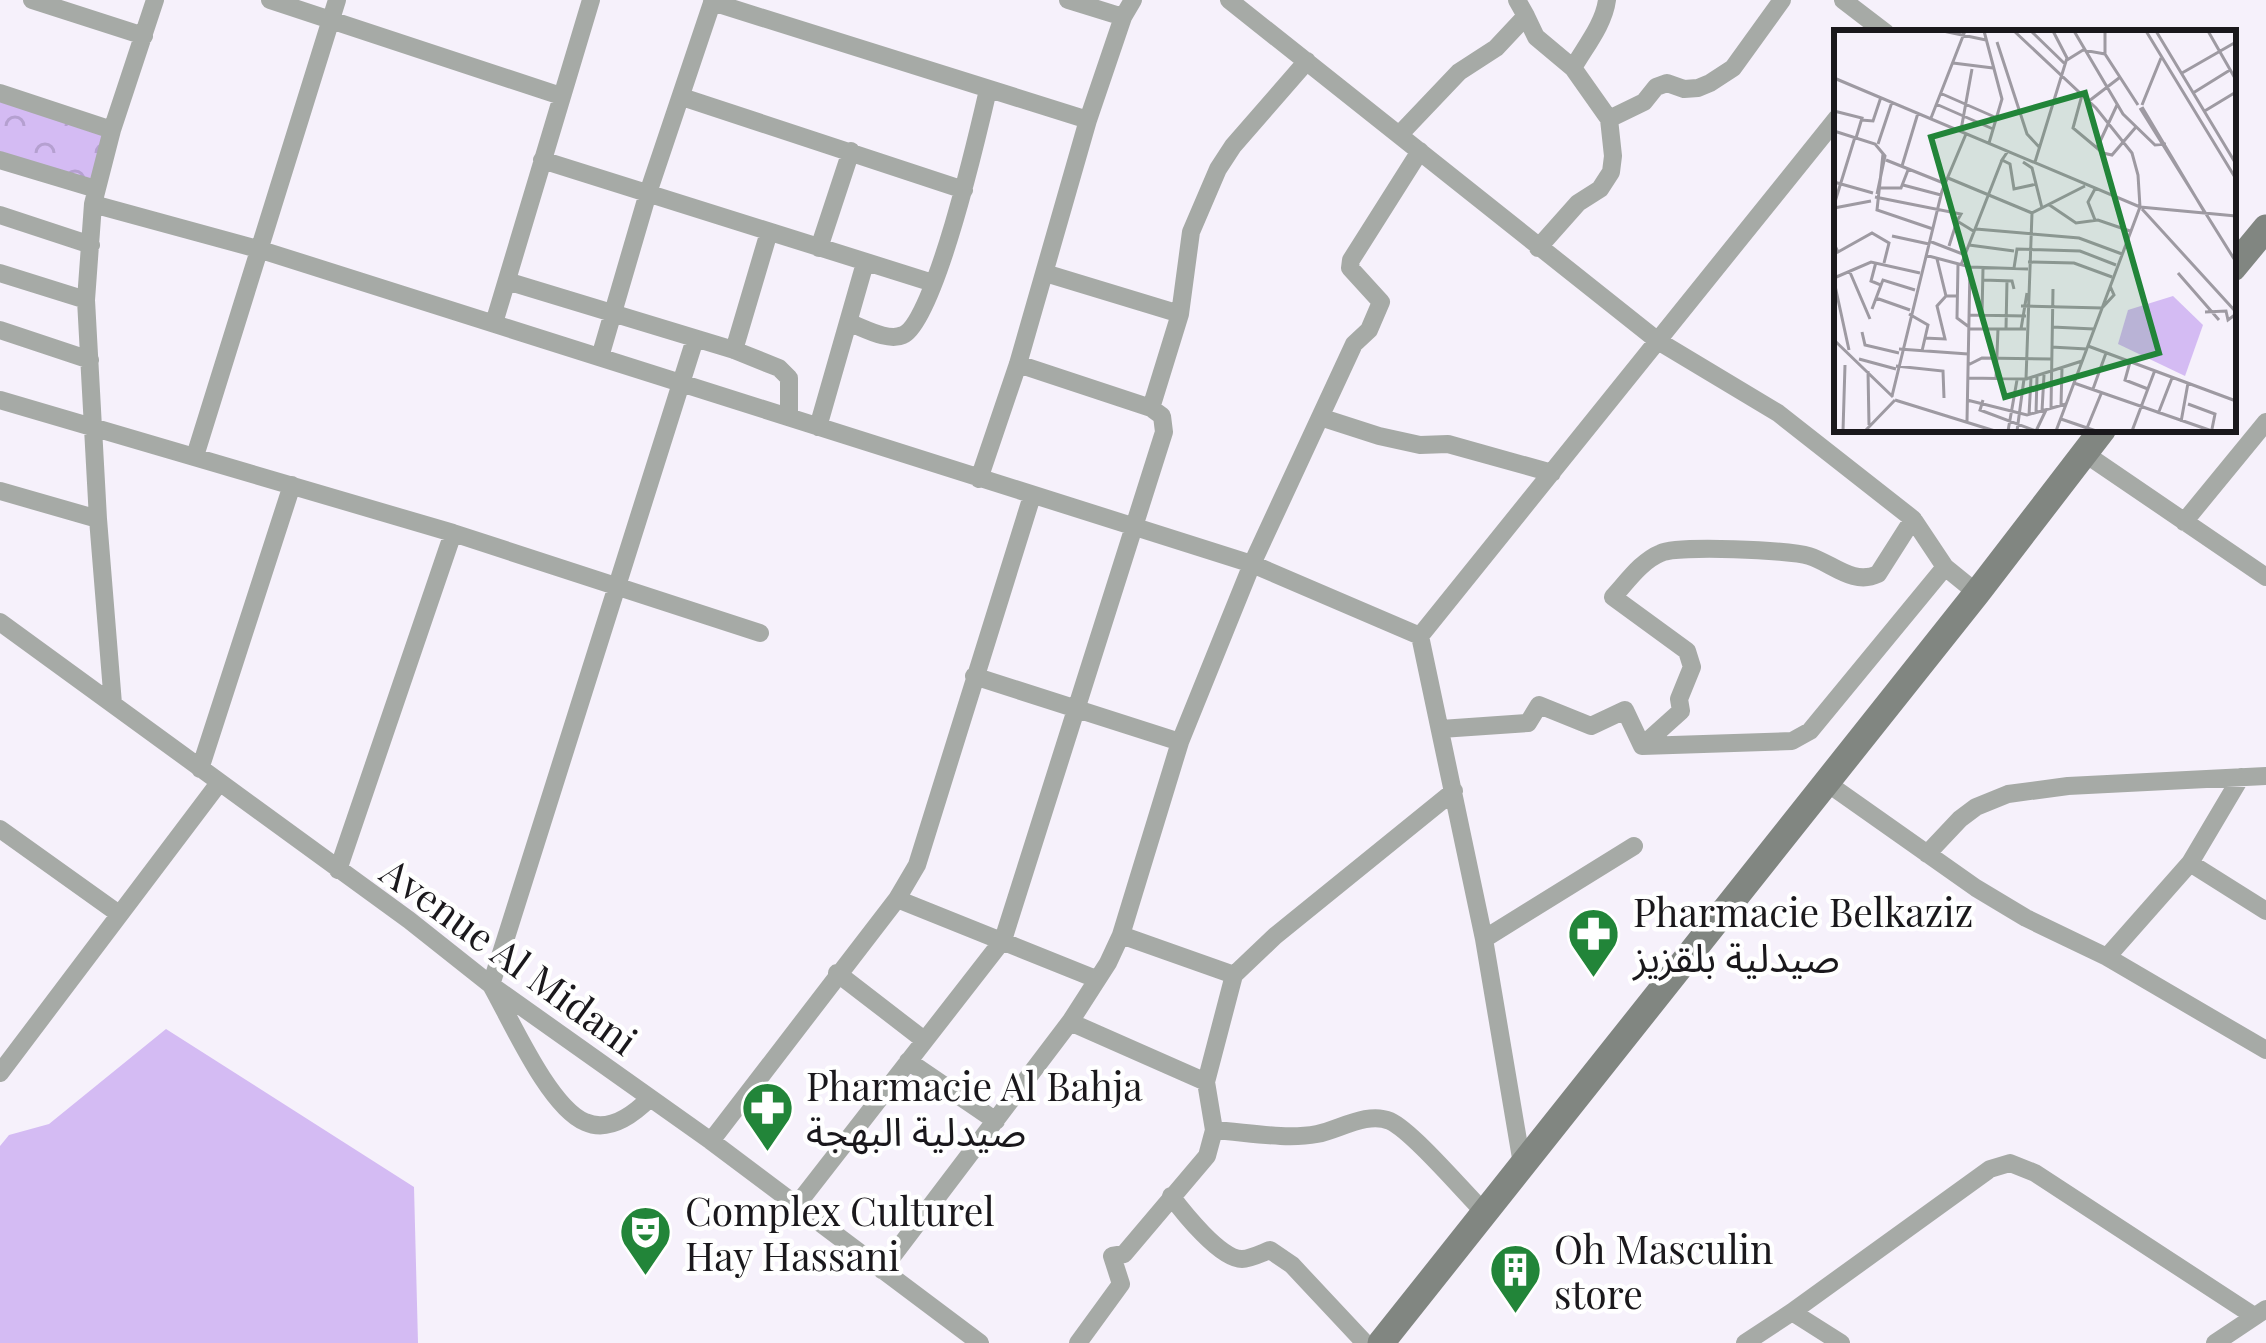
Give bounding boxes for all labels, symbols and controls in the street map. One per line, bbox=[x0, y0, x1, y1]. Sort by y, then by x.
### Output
inset map bbox=[1834, 30, 2236, 432]
street label: Avenue Al Midani bbox=[371, 844, 649, 1066]
place label: Pharmacie Belkaziz صيدلية بلقزيز bbox=[1632, 885, 1973, 982]
pharmacy icon: Pharmacie Belkaziz صيدلية بلقزيز bbox=[1566, 905, 1622, 979]
place label: Pharmacie Al Bahja صيدلية البهجة bbox=[806, 1059, 1143, 1156]
pharmacy icon: Pharmacie Al Bahja صيدلية البهجة bbox=[739, 1079, 795, 1153]
place label: Complex Culturel Hay Hassani bbox=[685, 1184, 995, 1281]
theatre icon: Complex Culturel Hay Hassani bbox=[618, 1204, 674, 1278]
place label: Oh Masculin store bbox=[1554, 1222, 1773, 1319]
building icon: Oh Masculin store bbox=[1487, 1242, 1543, 1316]

